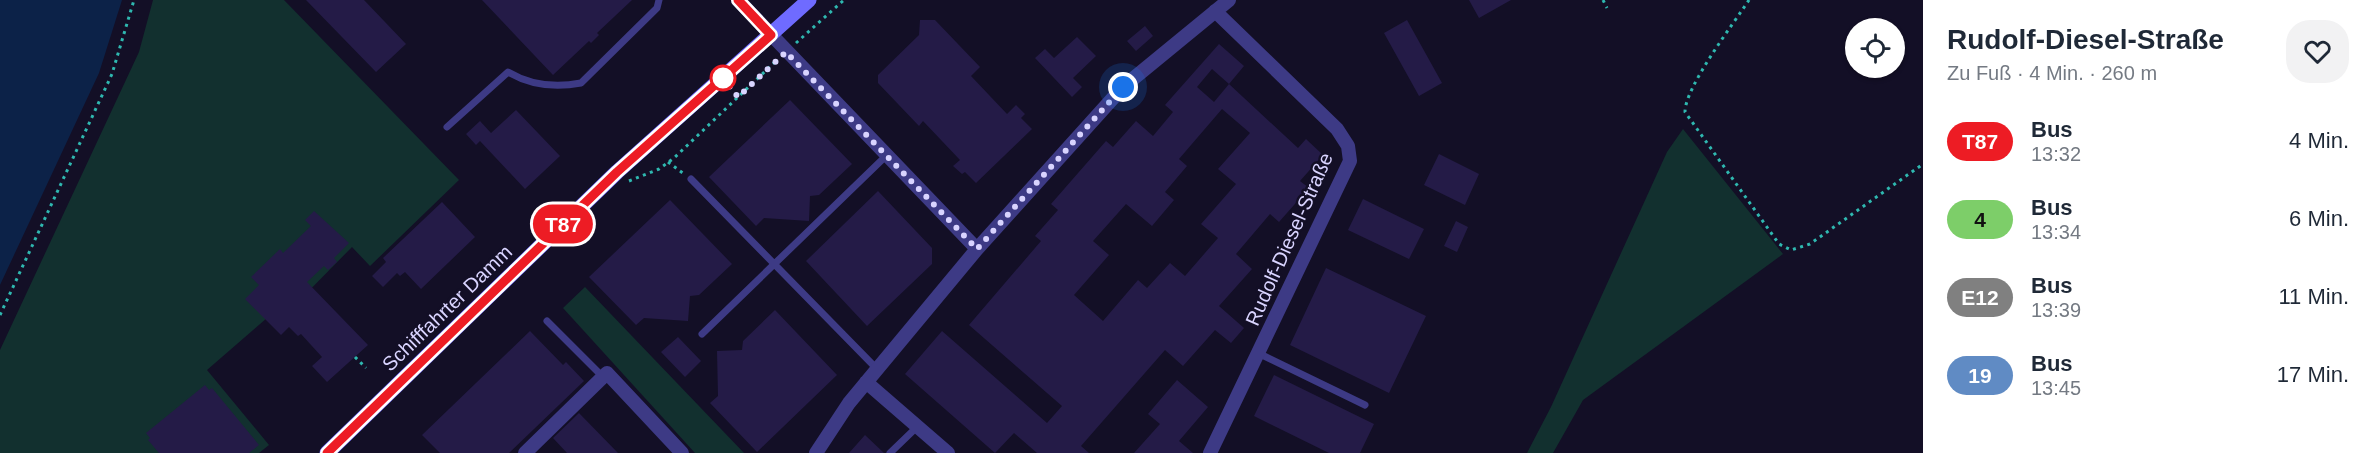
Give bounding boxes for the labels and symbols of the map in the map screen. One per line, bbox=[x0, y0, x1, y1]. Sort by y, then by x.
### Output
unlabelled marker bbox=[710, 65, 736, 91]
your location bbox=[1108, 72, 1138, 102]
street label: Rudolf-Diesel-Straße bbox=[1241, 149, 1337, 329]
line badge: T87 bbox=[528, 204, 598, 244]
street label: Schifffahrter Damm bbox=[378, 241, 516, 375]

